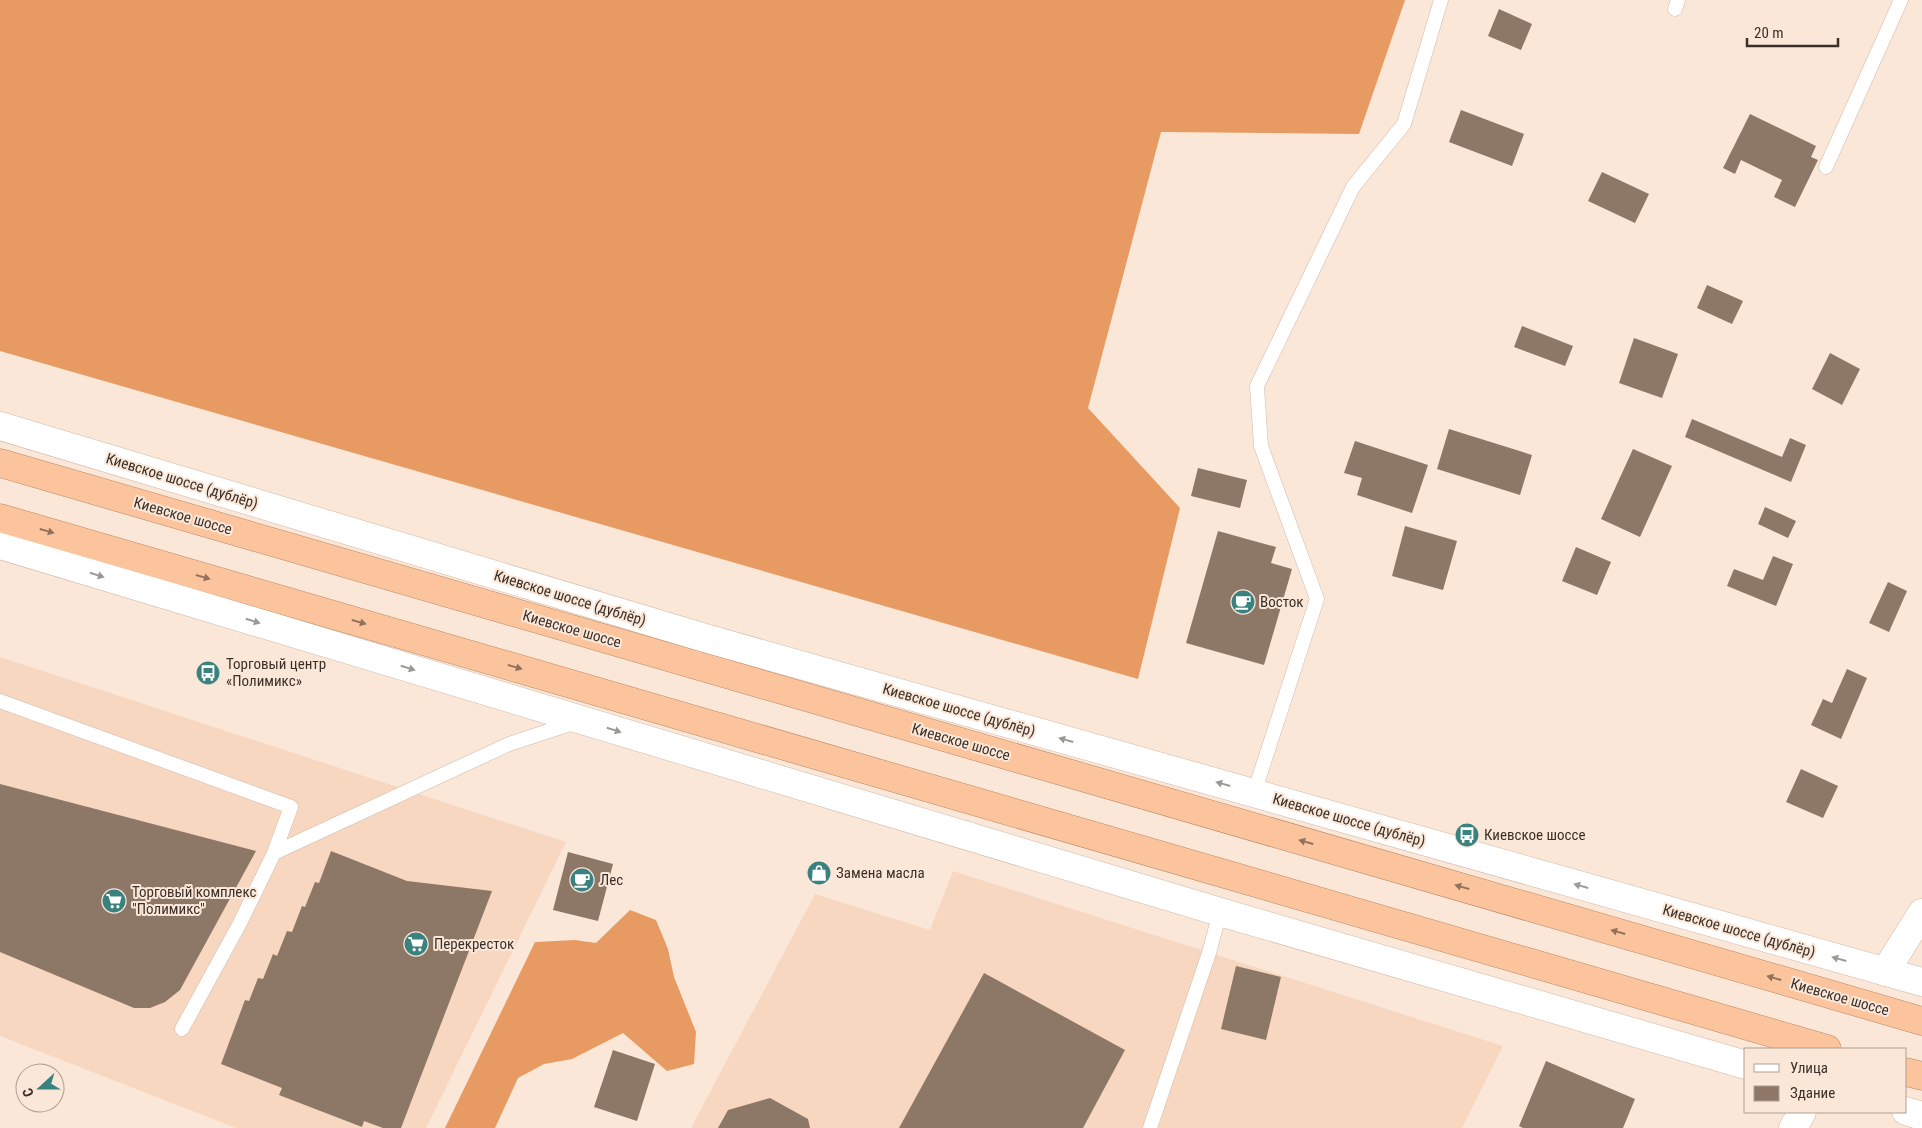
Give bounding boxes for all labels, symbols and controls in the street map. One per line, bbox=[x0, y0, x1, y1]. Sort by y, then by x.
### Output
scale bar bbox=[1747, 15, 1838, 47]
text: 20 m bbox=[1754, 24, 1784, 42]
street label: Киевское шоссе (дублёр) bbox=[104, 449, 260, 513]
street label: Киевское шоссе bbox=[132, 493, 234, 539]
one-way arrow bbox=[39, 528, 54, 536]
street label: Киевское шоссе (дублёр) bbox=[492, 566, 648, 630]
one-way arrow bbox=[90, 571, 105, 579]
one-way arrow bbox=[195, 573, 210, 581]
cafe icon: Восток bbox=[1230, 589, 1256, 615]
place label: Восток bbox=[1260, 593, 1303, 611]
street label: Киевское шоссе bbox=[521, 606, 623, 652]
one-way arrow bbox=[245, 618, 260, 626]
one-way arrow bbox=[351, 618, 366, 626]
place label: Торговый центр «Полимикс» bbox=[226, 655, 326, 690]
bus stop icon: Торговый центр «Полимикс» bbox=[195, 660, 221, 686]
one-way arrow bbox=[507, 664, 522, 672]
one-way arrow bbox=[401, 665, 416, 673]
street label: Киевское шоссе (дублёр) bbox=[881, 680, 1037, 740]
street label: Киевское шоссе bbox=[910, 719, 1012, 765]
one-way arrow bbox=[607, 726, 622, 734]
one-way arrow bbox=[1059, 736, 1074, 744]
one-way arrow bbox=[1215, 780, 1230, 788]
street label: Киевское шоссе (дублёр) bbox=[1271, 790, 1427, 850]
bus stop icon: Киевское шоссе bbox=[1454, 822, 1480, 848]
place label: Киевское шоссе bbox=[1484, 826, 1585, 844]
one-way arrow bbox=[1299, 837, 1314, 845]
shop icon: Замена масла bbox=[806, 860, 832, 886]
place label: Замена масла bbox=[836, 864, 925, 882]
cafe icon: Лес bbox=[569, 867, 595, 893]
place label: Лес bbox=[600, 871, 623, 889]
one-way arrow bbox=[1574, 881, 1589, 889]
place label: Торговый комплекс "Полимикс" bbox=[132, 883, 256, 918]
one-way arrow bbox=[1455, 883, 1470, 891]
supermarket icon: Торговый комплекс "Полимикс" bbox=[101, 888, 127, 914]
street label: Киевское шоссе (дублёр) bbox=[1661, 901, 1817, 961]
one-way arrow bbox=[1611, 928, 1626, 936]
supermarket icon: Перекресток bbox=[403, 931, 429, 957]
place label: Перекресток bbox=[434, 935, 514, 953]
one-way arrow bbox=[1831, 954, 1846, 962]
one-way arrow bbox=[1767, 973, 1782, 981]
street label: Киевское шоссе bbox=[1789, 974, 1891, 1020]
legend bbox=[1744, 1048, 1907, 1113]
text: Улица bbox=[1790, 1059, 1828, 1077]
north arrow bbox=[15, 1063, 65, 1113]
text: Здание bbox=[1790, 1084, 1835, 1102]
text: С bbox=[19, 1086, 37, 1099]

